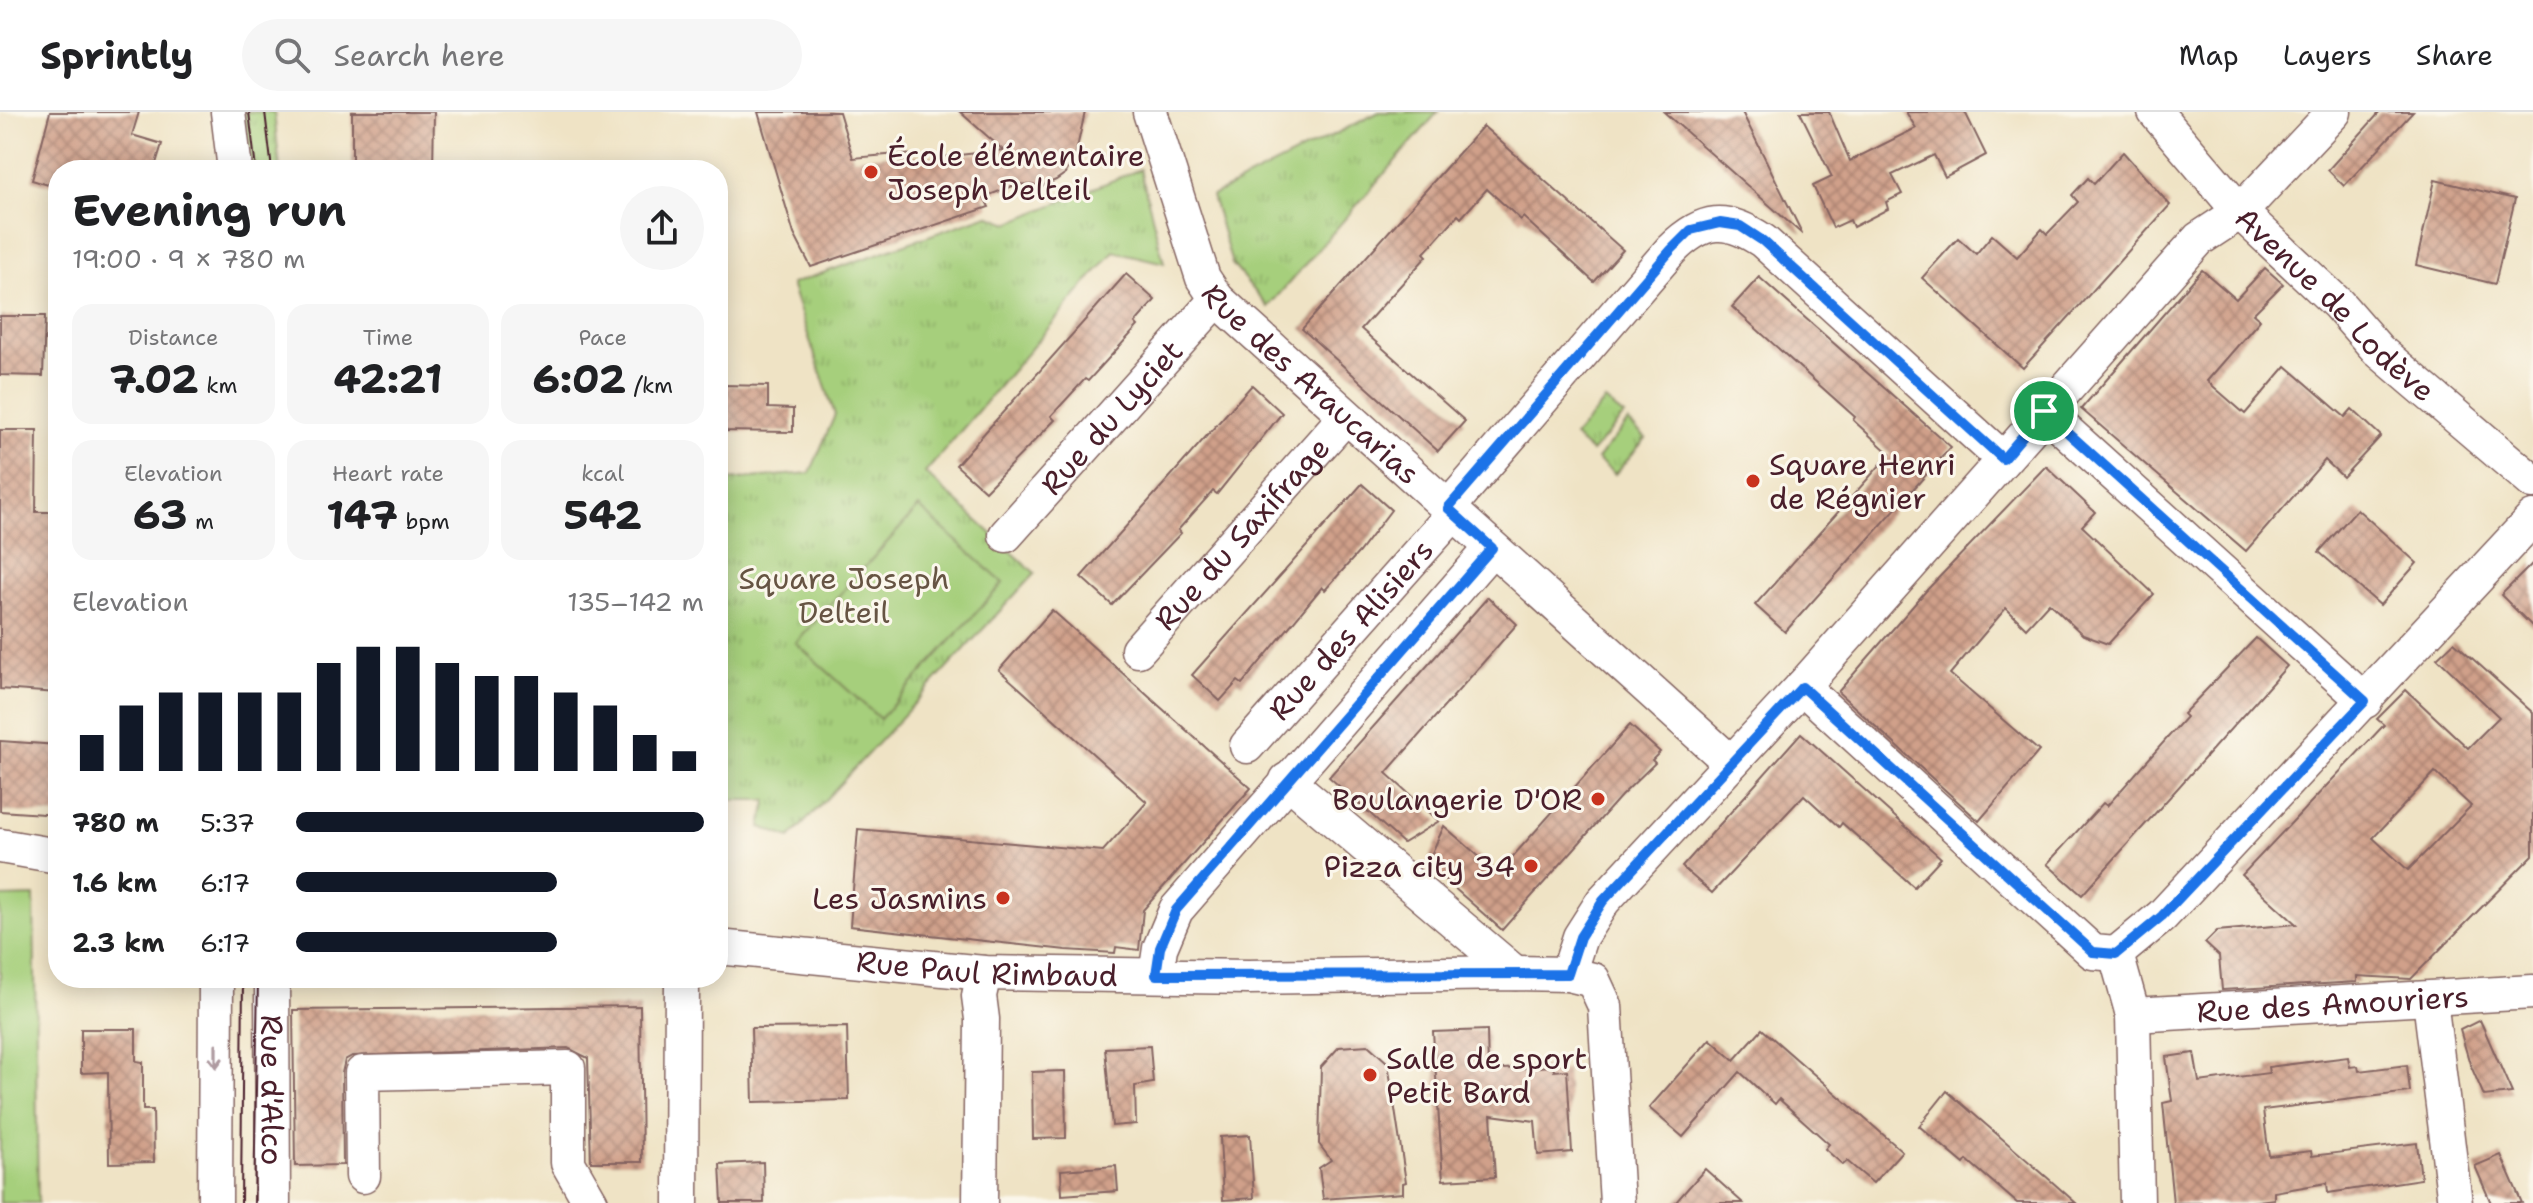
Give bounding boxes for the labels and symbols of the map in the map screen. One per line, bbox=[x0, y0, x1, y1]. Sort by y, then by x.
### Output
place label: École élémentaire Joseph Delteil bbox=[887, 135, 1145, 210]
marker: École élémentaire Joseph Delteil bbox=[862, 163, 880, 181]
street label: Avenue de Lodève bbox=[2227, 198, 2444, 411]
street label: Rue des Araucarias bbox=[1192, 276, 1429, 493]
street label: Rue du Lyciet bbox=[1031, 331, 1191, 503]
pin bbox=[2010, 377, 2078, 445]
street label: Rue du Saxifrage bbox=[1145, 428, 1339, 639]
place label: Square Henri de Régnier bbox=[1769, 444, 1956, 519]
marker: Square Henri de Régnier bbox=[1744, 472, 1762, 490]
street label: Rue des Alisiers bbox=[1259, 530, 1442, 729]
park label: Square Joseph Delteil bbox=[738, 558, 950, 633]
place label: Boulangerie D'OR bbox=[1332, 779, 1582, 820]
marker: Boulangerie D'OR bbox=[1589, 790, 1607, 808]
place label: Pizza city 34 bbox=[1323, 846, 1515, 887]
marker: Pizza city 34 bbox=[1522, 857, 1540, 875]
place label: Les Jasmins bbox=[812, 878, 987, 919]
marker: Les Jasmins bbox=[994, 889, 1012, 907]
street label: Rue Paul Rimbaud bbox=[854, 940, 1118, 996]
street label: Rue des Amouriers bbox=[2195, 975, 2470, 1032]
street label: Rue d'Alco bbox=[252, 1015, 293, 1165]
place label: Salle de sport Petit Bard bbox=[1386, 1038, 1587, 1113]
one-way arrow bbox=[208, 1042, 224, 1069]
marker: Salle de sport Petit Bard bbox=[1361, 1066, 1379, 1084]

